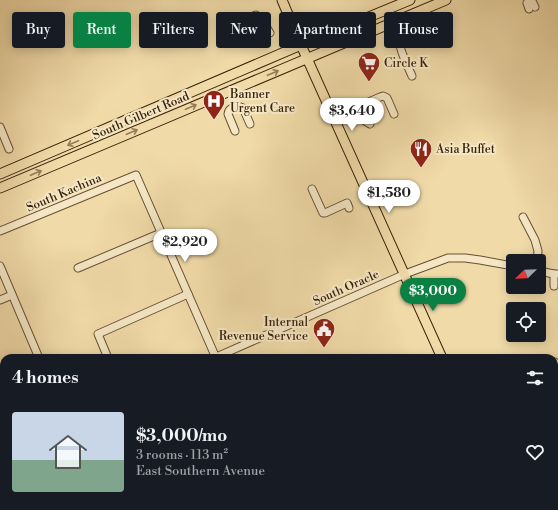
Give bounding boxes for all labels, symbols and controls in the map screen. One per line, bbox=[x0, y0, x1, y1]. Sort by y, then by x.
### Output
chip: Buy bbox=[12, 12, 65, 48]
chip: Rent bbox=[73, 12, 131, 48]
chip: Filters bbox=[139, 12, 208, 48]
chip: New bbox=[216, 12, 271, 48]
chip: Apartment bbox=[279, 12, 376, 48]
chip: House bbox=[384, 12, 453, 48]
supermarket icon: Circle K bbox=[356, 50, 382, 83]
place label: Circle K bbox=[384, 56, 429, 71]
one-way arrow bbox=[266, 69, 278, 77]
place label: Banner Urgent Care bbox=[229, 87, 295, 116]
hospital icon: Banner Urgent Care bbox=[201, 88, 227, 121]
street label: South Gilbert Road bbox=[90, 89, 192, 143]
pin: $3,640 bbox=[319, 98, 385, 132]
one-way arrow bbox=[185, 103, 197, 111]
text: $3,640 bbox=[329, 103, 375, 119]
one-way arrow bbox=[125, 128, 137, 136]
restaurant icon: Asia Buffet bbox=[408, 136, 434, 169]
one-way arrow bbox=[67, 139, 79, 147]
place label: Asia Buffet bbox=[435, 142, 496, 157]
one-way arrow bbox=[30, 168, 42, 176]
street label: South Kachina bbox=[24, 170, 105, 216]
pin: $1,580 bbox=[356, 180, 422, 214]
text: $1,580 bbox=[367, 185, 411, 201]
pin: $2,920 bbox=[152, 229, 218, 263]
text: $2,920 bbox=[162, 234, 208, 250]
north arrow bbox=[506, 254, 546, 294]
map controls bbox=[506, 254, 546, 342]
street label: South Oracle bbox=[311, 267, 381, 309]
pin: $3,000 bbox=[400, 278, 466, 312]
text: $3,000 bbox=[409, 283, 457, 299]
button: locate bbox=[506, 302, 546, 342]
place label: Internal Revenue Service bbox=[219, 315, 308, 344]
public building icon: Internal Revenue Service bbox=[311, 316, 337, 349]
text: 4 homes bbox=[12, 367, 79, 389]
icon: filters bbox=[524, 367, 546, 389]
text: $3,000/mo bbox=[136, 425, 227, 447]
icon: home bbox=[44, 428, 92, 476]
icon: heart bbox=[524, 441, 546, 463]
text: 3 rooms · 113 m² bbox=[136, 447, 228, 463]
text: East Southern Avenue bbox=[136, 463, 265, 479]

